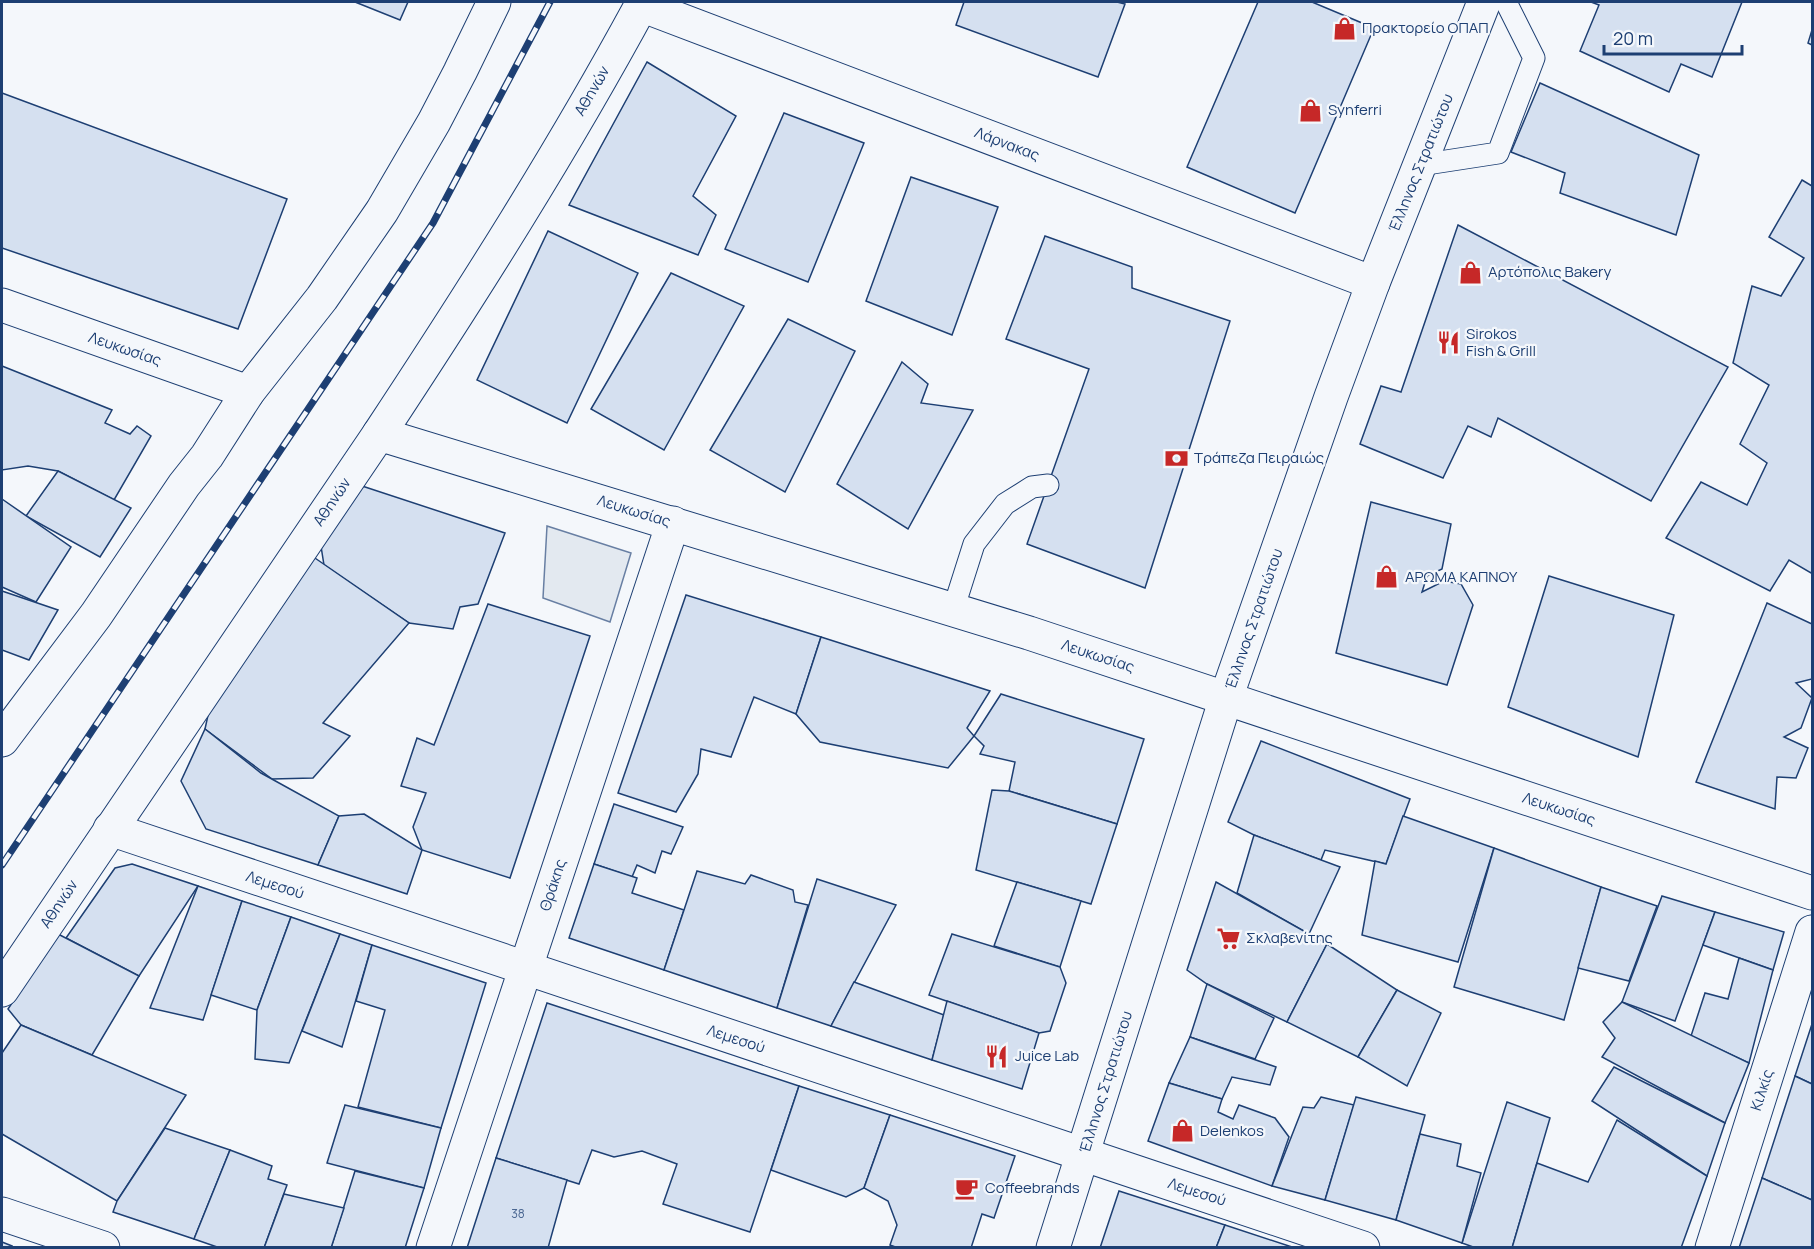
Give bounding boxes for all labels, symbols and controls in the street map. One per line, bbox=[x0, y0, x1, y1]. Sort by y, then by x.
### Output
shop icon: Πρακτορείο ΟΠΑΠ bbox=[1331, 15, 1357, 41]
place label: Πρακτορείο ΟΠΑΠ bbox=[1362, 17, 1489, 38]
scale bar bbox=[1604, 18, 1742, 56]
text: 20 m bbox=[1613, 26, 1653, 50]
street label: Αθηνών bbox=[569, 62, 614, 119]
street label: Έλληνος Στρατιώτου bbox=[1383, 90, 1458, 235]
shop icon: Synferri bbox=[1297, 97, 1323, 123]
place label: Synferri bbox=[1328, 99, 1382, 120]
street label: Λάρνακας bbox=[972, 122, 1043, 166]
shop icon: Αρτόπολις Bakery bbox=[1457, 259, 1483, 285]
place label: Αρτόπολις Bakery bbox=[1488, 261, 1611, 282]
place label: Sirokos Fish & Grill bbox=[1466, 323, 1536, 361]
street label: Λευκωσίας bbox=[86, 326, 164, 371]
restaurant icon: Sirokos Fish & Grill bbox=[1435, 330, 1461, 356]
bank icon: Τράπεζα Πειραιώς bbox=[1163, 445, 1189, 471]
place label: Τράπεζα Πειραιώς bbox=[1194, 447, 1324, 468]
street label: Αθηνών bbox=[308, 473, 356, 530]
street label: Λευκωσίας bbox=[595, 489, 673, 532]
street label: Έλληνος Στρατιώτου bbox=[1220, 546, 1287, 692]
shop icon: ΑΡΩΜΑ ΚΑΠΝΟΥ bbox=[1374, 564, 1400, 590]
place label: ΑΡΩΜΑ ΚΑΠΝΟΥ bbox=[1405, 566, 1518, 587]
street label: Λευκωσίας bbox=[1059, 634, 1137, 677]
street label: Λευκωσίας bbox=[1520, 787, 1598, 830]
street label: Θράκης bbox=[534, 856, 571, 914]
street label: Λεμεσού bbox=[243, 865, 307, 904]
street label: Αθηνών bbox=[35, 875, 83, 932]
supermarket icon: Σκλαβενίτης bbox=[1215, 925, 1241, 951]
place label: Σκλαβενίτης bbox=[1246, 927, 1333, 948]
street label: Έλληνος Στρατιώτου bbox=[1074, 1008, 1137, 1156]
street label: Λεμεσού bbox=[704, 1019, 768, 1058]
restaurant icon: Juice Lab bbox=[984, 1043, 1010, 1069]
place label: Juice Lab bbox=[1015, 1045, 1079, 1066]
street label: Κιλκίς bbox=[1745, 1067, 1778, 1113]
shop icon: Delenkos bbox=[1169, 1118, 1195, 1144]
place label: Delenkos bbox=[1200, 1120, 1264, 1141]
street label: Λεμεσού bbox=[1165, 1172, 1229, 1211]
cafe icon: Coffeebrands bbox=[954, 1175, 980, 1201]
place label: Coffeebrands bbox=[985, 1177, 1080, 1198]
house number: 38 bbox=[511, 1205, 525, 1222]

